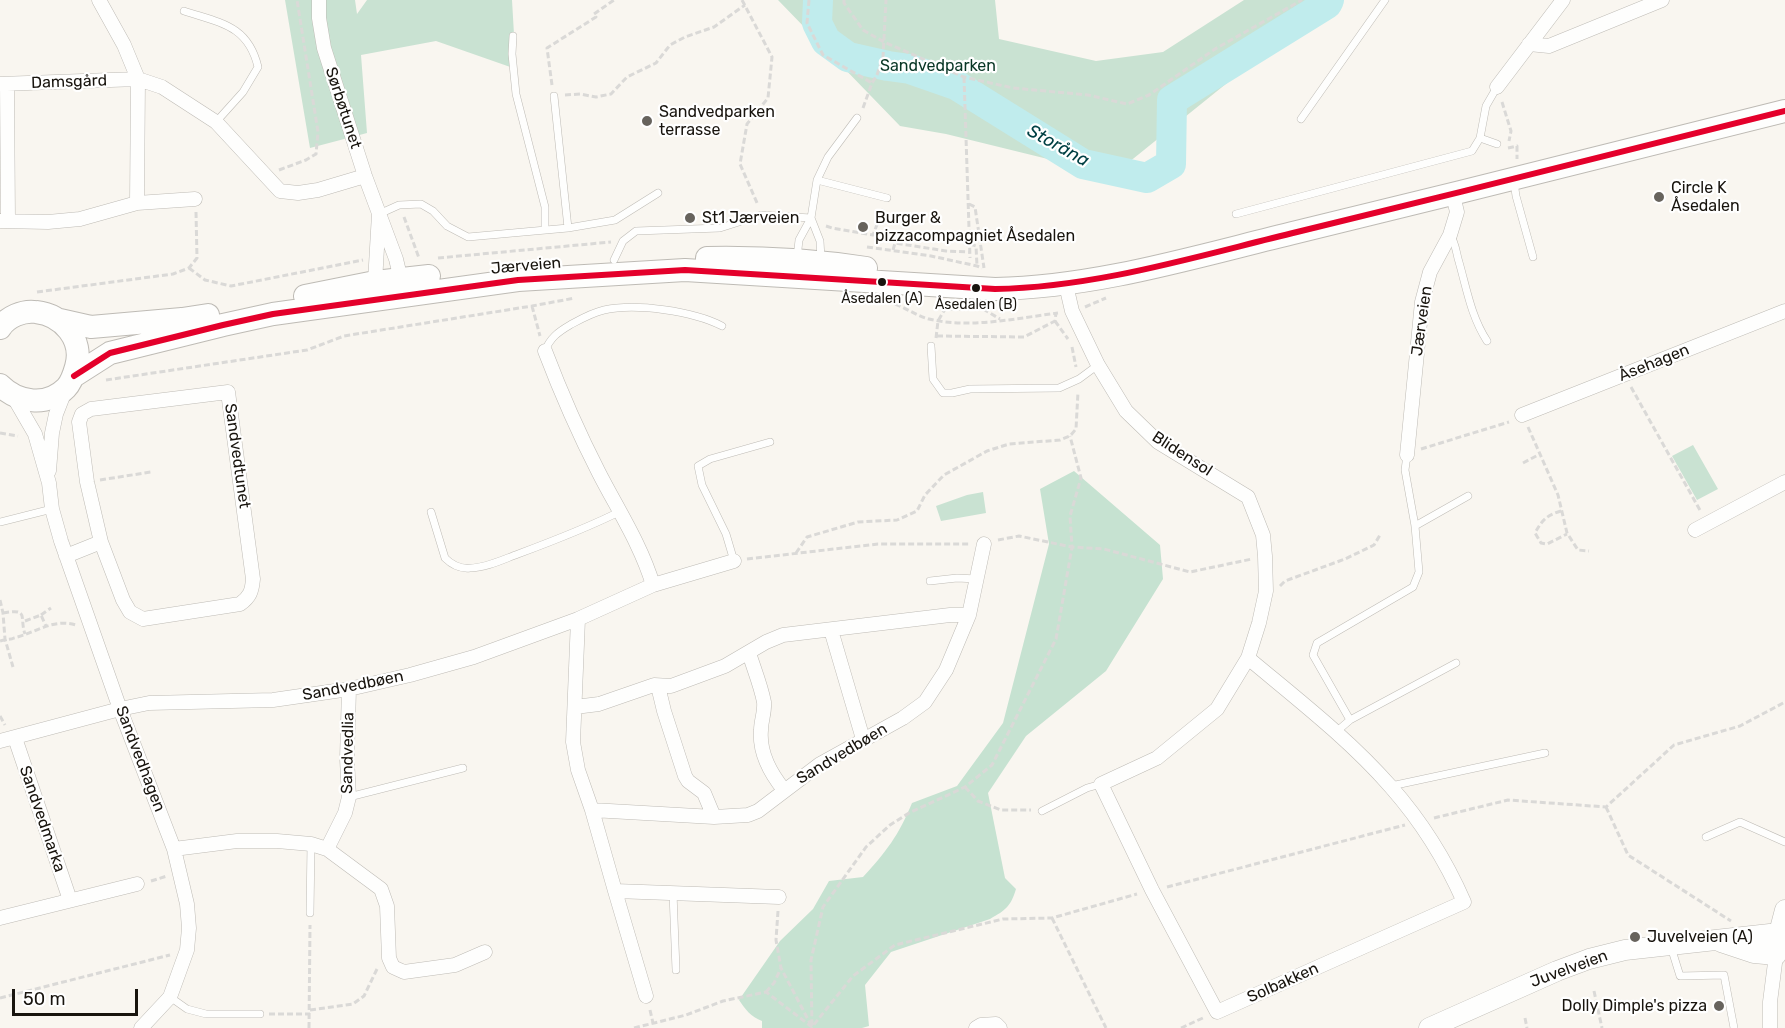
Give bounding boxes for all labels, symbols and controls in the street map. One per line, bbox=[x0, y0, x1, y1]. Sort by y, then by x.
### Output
park label: Sandvedparken bbox=[880, 56, 996, 76]
street label: Sørbøtunet bbox=[321, 65, 365, 151]
street label: Damsgård bbox=[31, 71, 107, 93]
place label: Sandvedparken terrasse bbox=[659, 102, 775, 140]
marker: Sandvedparken terrasse bbox=[640, 114, 654, 128]
water label: Storåna bbox=[1023, 120, 1093, 172]
place label: Circle K Åsedalen bbox=[1671, 178, 1740, 216]
marker: Circle K Åsedalen bbox=[1652, 190, 1666, 204]
place label: St1 Jærveien bbox=[702, 208, 799, 228]
place label: Burger & pizzacompagniet Åsedalen bbox=[875, 208, 1075, 246]
marker: St1 Jærveien bbox=[683, 211, 697, 225]
marker: Burger & pizzacompagniet Åsedalen bbox=[856, 220, 870, 234]
street label: Jærveien bbox=[490, 253, 562, 279]
marker: Åsedalen (A) bbox=[876, 276, 888, 288]
marker: Åsedalen (B) bbox=[970, 282, 982, 294]
street label: Jærveien bbox=[1408, 285, 1436, 357]
place label: Åsedalen (A) bbox=[841, 291, 923, 307]
place label: Åsedalen (B) bbox=[935, 297, 1017, 313]
street label: Åsehagen bbox=[1616, 340, 1692, 386]
street label: Sandvedtunet bbox=[220, 402, 254, 510]
street label: Blidensol bbox=[1148, 427, 1216, 481]
street label: Sandvedbøen bbox=[301, 667, 405, 705]
street label: Sandvedhagen bbox=[111, 703, 169, 815]
street label: Sandvedlia bbox=[338, 712, 358, 794]
street label: Sandvedbøen bbox=[793, 719, 891, 789]
street label: Sandvedmarka bbox=[15, 763, 69, 875]
place label: Juvelveien (A) bbox=[1647, 927, 1753, 947]
marker: Juvelveien (A) bbox=[1628, 930, 1642, 944]
street label: Juvelveien bbox=[1528, 946, 1610, 992]
street label: Solbakken bbox=[1244, 959, 1322, 1007]
scale bar bbox=[15, 977, 141, 1015]
text: 50 m bbox=[23, 988, 66, 1010]
place label: Dolly Dimple's pizza bbox=[1561, 996, 1707, 1016]
marker: Dolly Dimple's pizza bbox=[1712, 999, 1726, 1013]

